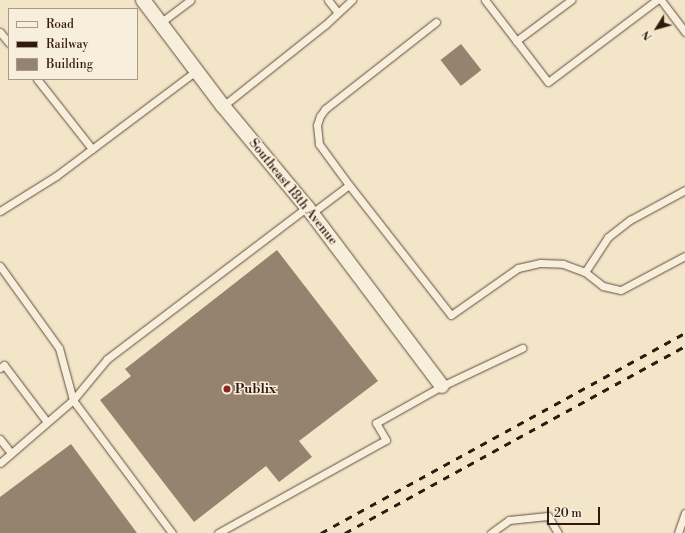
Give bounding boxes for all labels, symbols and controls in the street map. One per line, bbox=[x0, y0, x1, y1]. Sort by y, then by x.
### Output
legend bbox=[8, 8, 138, 80]
north arrow bbox=[637, 8, 677, 48]
text: Road bbox=[46, 17, 74, 32]
text: N bbox=[639, 28, 656, 43]
text: Railway bbox=[46, 37, 88, 52]
text: Building bbox=[46, 57, 93, 72]
street label: Southeast 18th Avenue bbox=[245, 136, 341, 248]
place label: Publix bbox=[235, 381, 276, 397]
marker: Publix bbox=[222, 384, 232, 394]
scale bar bbox=[549, 499, 602, 525]
text: 20 m bbox=[554, 506, 582, 521]

